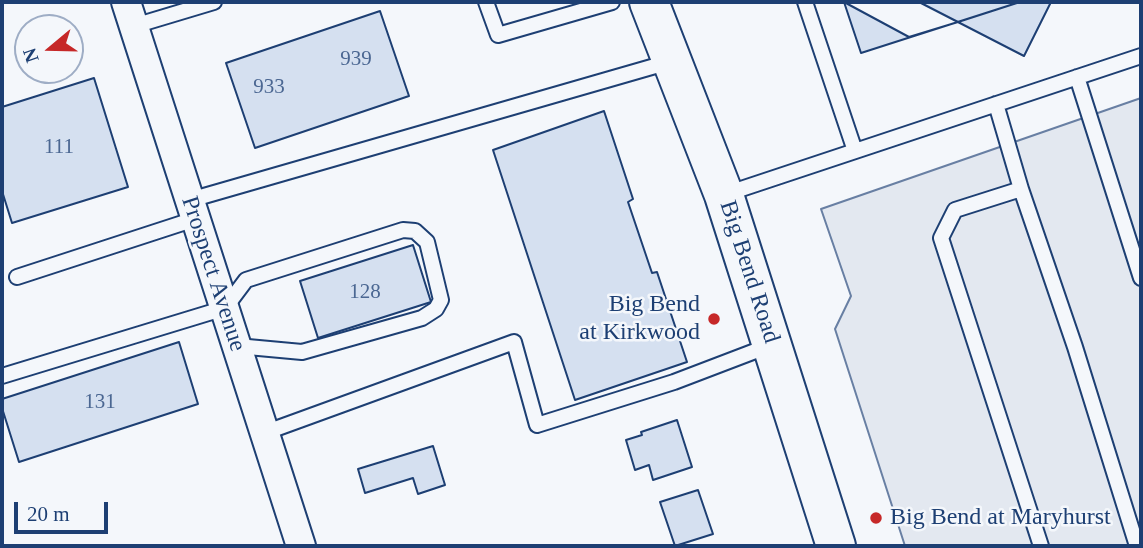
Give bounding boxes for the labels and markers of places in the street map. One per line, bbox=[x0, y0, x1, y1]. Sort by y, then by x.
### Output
place label: Big Bend at Kirkwood bbox=[579, 291, 700, 347]
marker: Big Bend at Kirkwood bbox=[706, 311, 722, 327]
place label: Big Bend at Maryhurst bbox=[890, 504, 1111, 532]
marker: Big Bend at Maryhurst bbox=[868, 510, 884, 526]

